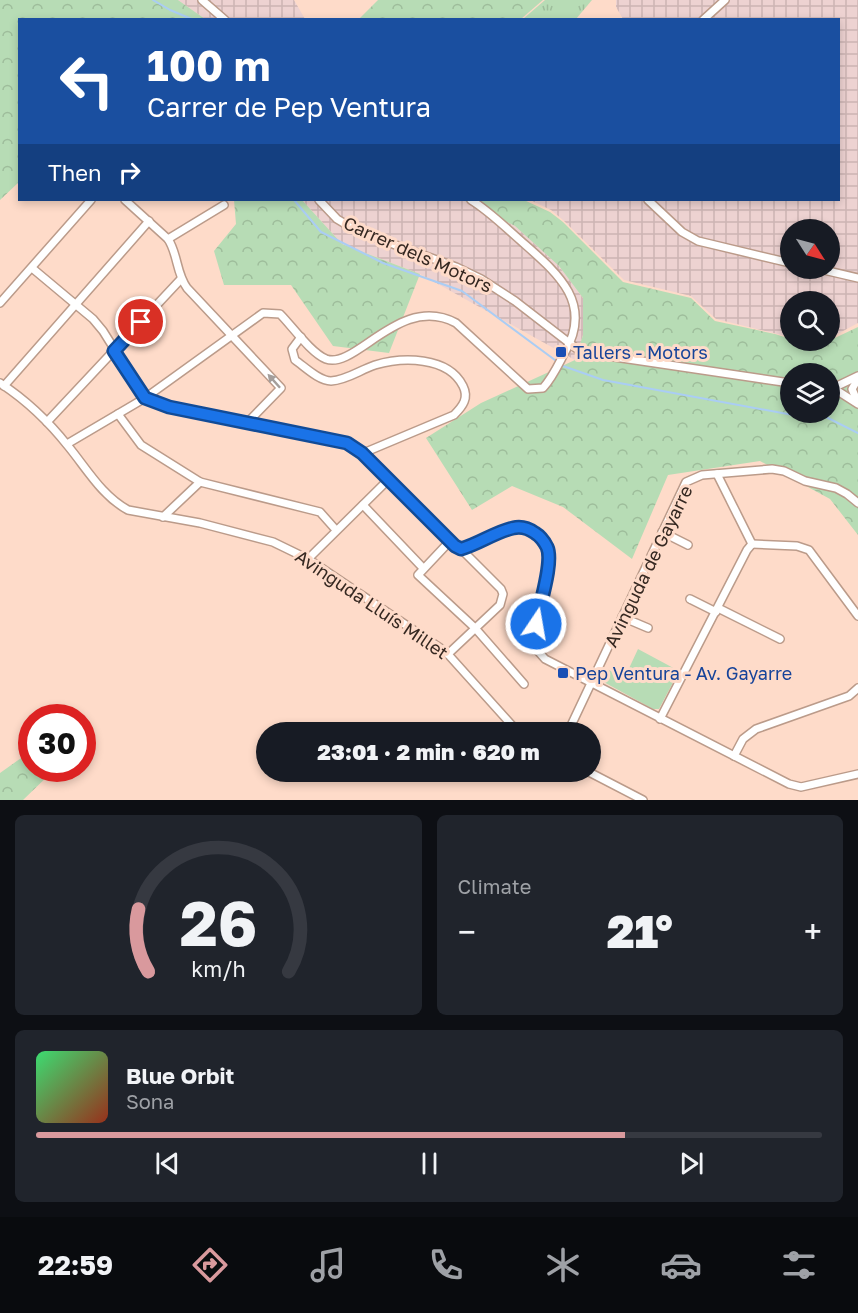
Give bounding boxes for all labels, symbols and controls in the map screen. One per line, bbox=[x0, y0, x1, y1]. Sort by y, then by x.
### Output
text: 100 m bbox=[147, 40, 270, 90]
icon: left bbox=[48, 42, 126, 120]
text: Carrer de Pep Ventura bbox=[147, 91, 431, 123]
icon: right bbox=[113, 156, 146, 189]
text: Then bbox=[48, 159, 101, 186]
street label: Carrer dels Motors bbox=[340, 211, 496, 297]
north arrow bbox=[780, 219, 840, 279]
map controls bbox=[780, 219, 840, 423]
button: search bbox=[780, 291, 840, 351]
pin bbox=[115, 296, 166, 347]
icon: arrive bbox=[124, 305, 157, 338]
place label: Tallers - Motors bbox=[573, 341, 708, 363]
marker: Tallers - Motors bbox=[554, 345, 568, 359]
button: layers bbox=[780, 363, 840, 423]
one-way arrow bbox=[268, 374, 281, 389]
street label: Avinguda de Gayarre bbox=[599, 482, 697, 650]
street label: Avinguda Lluís Millet bbox=[291, 545, 453, 663]
position arrow bbox=[504, 592, 568, 656]
place label: Pep Ventura - Av. Gayarre bbox=[575, 662, 792, 684]
marker: Pep Ventura - Av. Gayarre bbox=[556, 666, 570, 680]
speed limit sign: 30 bbox=[18, 704, 96, 782]
text: 23:01 · 2 min · 620 m bbox=[317, 738, 540, 765]
text: Climate bbox=[458, 874, 531, 898]
text: 26 bbox=[179, 885, 257, 960]
text: 21° bbox=[607, 904, 673, 958]
text: − bbox=[458, 912, 476, 951]
text: + bbox=[804, 912, 822, 951]
text: km/h bbox=[191, 956, 246, 982]
text: Blue Orbit bbox=[126, 1062, 234, 1089]
text: Sona bbox=[126, 1089, 174, 1113]
icon: previous bbox=[151, 1147, 184, 1180]
icon: pause bbox=[413, 1147, 446, 1180]
icon: next bbox=[675, 1147, 708, 1180]
icon: directions bbox=[189, 1244, 231, 1286]
icon: music bbox=[307, 1244, 349, 1286]
icon: phone bbox=[425, 1244, 467, 1286]
icon: climate bbox=[542, 1244, 584, 1286]
icon: car bbox=[660, 1244, 702, 1286]
icon: filters bbox=[778, 1244, 820, 1286]
text: 22:59 bbox=[38, 1249, 113, 1281]

